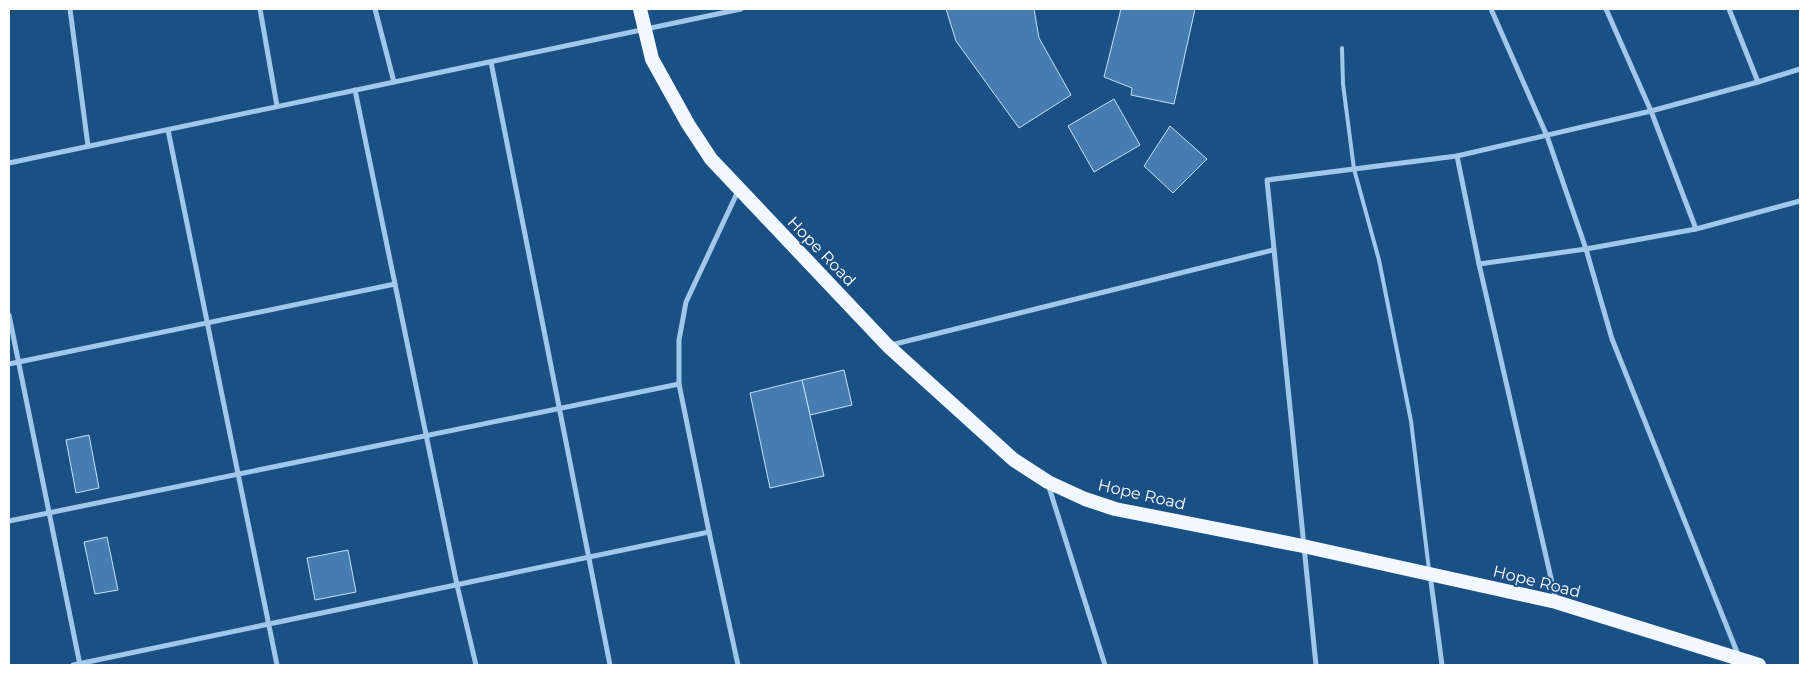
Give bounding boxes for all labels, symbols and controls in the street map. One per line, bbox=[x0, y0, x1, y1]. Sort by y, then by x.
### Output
street label: Hope Road bbox=[784, 213, 860, 290]
street label: Hope Road bbox=[1096, 475, 1188, 514]
street label: Hope Road bbox=[1491, 561, 1583, 602]

